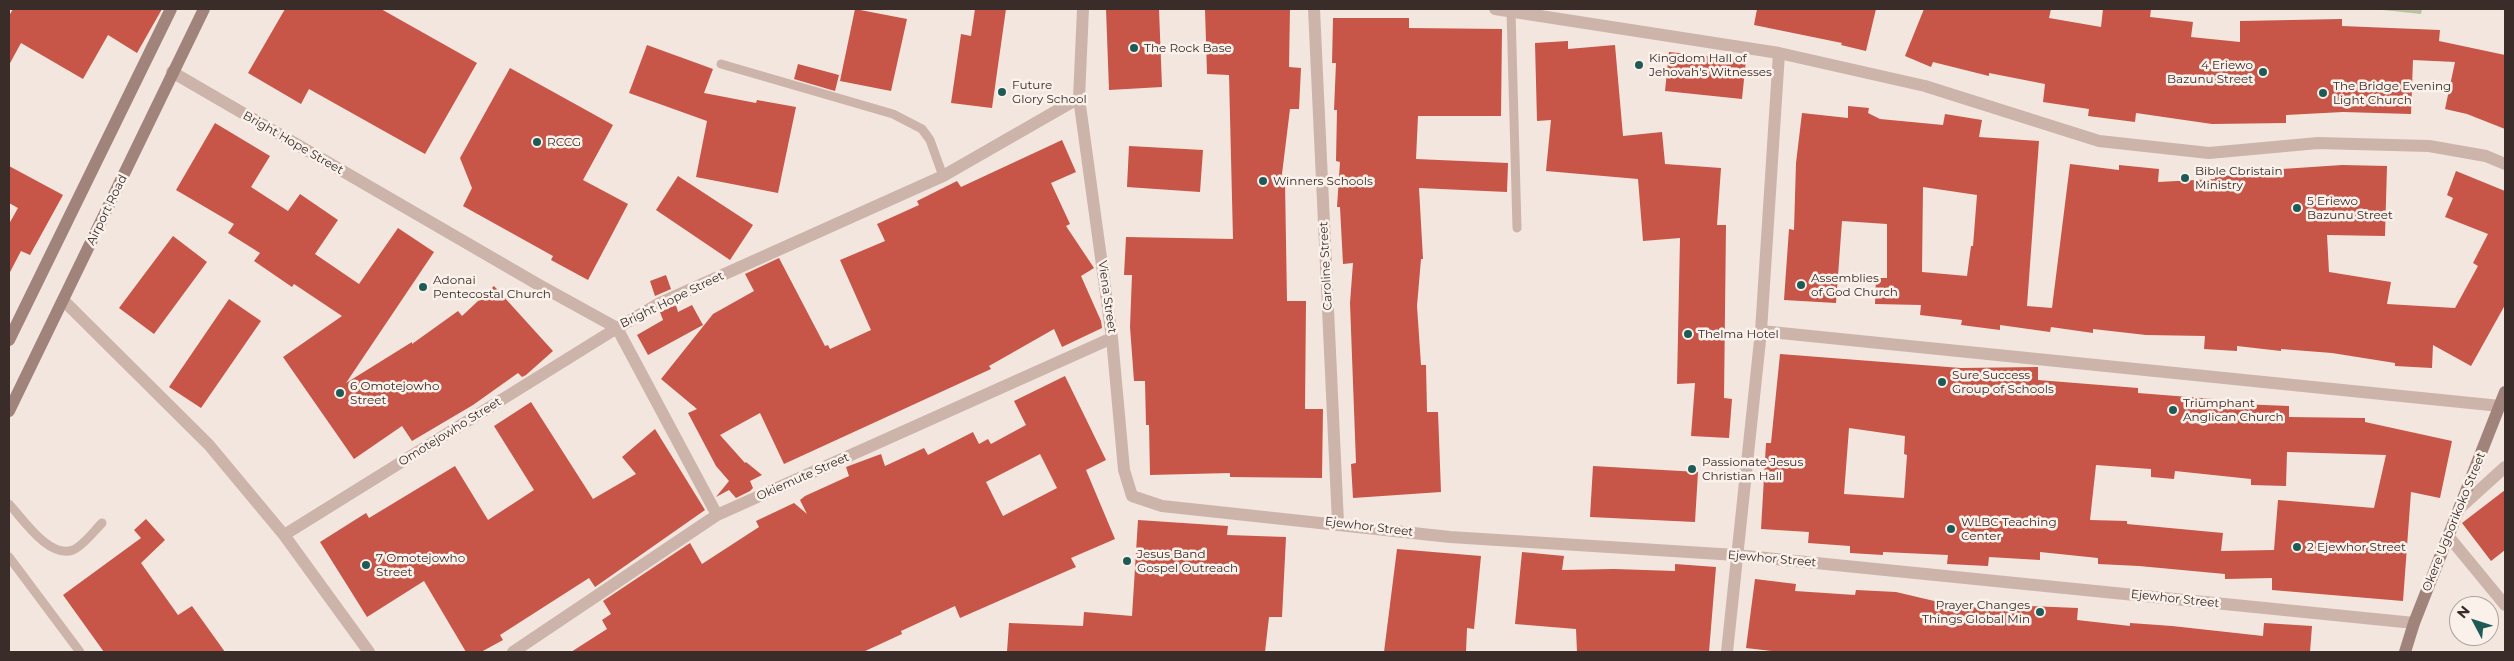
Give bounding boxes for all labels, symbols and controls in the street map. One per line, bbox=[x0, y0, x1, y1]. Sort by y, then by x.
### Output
place label: The Rock Base bbox=[1144, 41, 1232, 55]
marker: The Rock Base bbox=[1128, 42, 1140, 54]
place label: Kingdom Hall of Jehovah's Witnesses bbox=[1649, 51, 1772, 79]
place label: 4 Eriewo Bazunu Street bbox=[2167, 58, 2253, 86]
marker: Kingdom Hall of Jehovah's Witnesses bbox=[1633, 59, 1645, 71]
marker: 4 Eriewo Bazunu Street bbox=[2257, 66, 2269, 78]
place label: Future Glory School bbox=[1012, 78, 1087, 106]
place label: The Bridge Evening Light Church bbox=[2333, 79, 2451, 107]
marker: Future Glory School bbox=[996, 86, 1008, 98]
marker: The Bridge Evening Light Church bbox=[2317, 87, 2329, 99]
street label: Bright Hope Street bbox=[240, 108, 346, 178]
place label: RCCG bbox=[547, 135, 581, 149]
marker: RCCG bbox=[531, 136, 543, 148]
place label: Bible Cbristain Ministry bbox=[2195, 164, 2283, 192]
street label: Airport Road bbox=[84, 172, 130, 248]
marker: Bible Cbristain Ministry bbox=[2179, 172, 2191, 184]
place label: Winners Schools bbox=[1273, 174, 1373, 188]
marker: Winners Schools bbox=[1257, 175, 1269, 187]
place label: 5 Eriewo Bazunu Street bbox=[2307, 194, 2393, 222]
marker: 5 Eriewo Bazunu Street bbox=[2291, 202, 2303, 214]
street label: Caroline Street bbox=[1316, 221, 1336, 311]
street label: Viena Street bbox=[1095, 260, 1119, 334]
street label: Bright Hope Street bbox=[618, 269, 726, 331]
place label: Assemblies of God Church bbox=[1811, 271, 1898, 299]
place label: Adonai Pentecostal Church bbox=[433, 273, 551, 301]
marker: Assemblies of God Church bbox=[1795, 279, 1807, 291]
marker: Adonai Pentecostal Church bbox=[417, 281, 429, 293]
place label: Thelma Hotel bbox=[1698, 327, 1779, 341]
marker: Thelma Hotel bbox=[1682, 328, 1694, 340]
place label: Sure Success Group of Schools bbox=[1952, 368, 2054, 396]
marker: Sure Success Group of Schools bbox=[1936, 376, 1948, 388]
place label: 6 Omotejowho Street bbox=[350, 379, 439, 407]
marker: 6 Omotejowho Street bbox=[334, 387, 346, 399]
street label: Omotejowho Street bbox=[396, 395, 504, 469]
place label: Triumphant Anglican Church bbox=[2183, 396, 2284, 424]
marker: Triumphant Anglican Church bbox=[2167, 404, 2179, 416]
street label: Okiemute Street bbox=[754, 450, 852, 504]
street label: Okere Ugborikoko Street bbox=[2419, 450, 2489, 594]
place label: Passionate Jesus Christian Hall bbox=[1702, 455, 1803, 483]
marker: Passionate Jesus Christian Hall bbox=[1686, 463, 1698, 475]
street label: Ejewhor Street bbox=[1324, 514, 1414, 540]
place label: WLBC Teaching Center bbox=[1961, 515, 2057, 543]
marker: WLBC Teaching Center bbox=[1945, 523, 1957, 535]
place label: 2 Ejewhor Street bbox=[2307, 540, 2406, 554]
marker: 2 Ejewhor Street bbox=[2291, 541, 2303, 553]
place label: Jesus Band Gospel Outreach bbox=[1137, 547, 1238, 575]
street label: Ejewhor Street bbox=[1727, 548, 1817, 570]
place label: 7 Omotejowho Street bbox=[376, 551, 465, 579]
marker: Jesus Band Gospel Outreach bbox=[1121, 555, 1133, 567]
marker: 7 Omotejowho Street bbox=[360, 559, 372, 571]
street label: Ejewhor Street bbox=[2130, 587, 2220, 611]
north arrow bbox=[2449, 596, 2499, 646]
place label: Prayer Changes Things Global Min bbox=[1922, 598, 2030, 626]
text: N bbox=[2453, 602, 2474, 622]
marker: Prayer Changes Things Global Min bbox=[2034, 606, 2046, 618]

